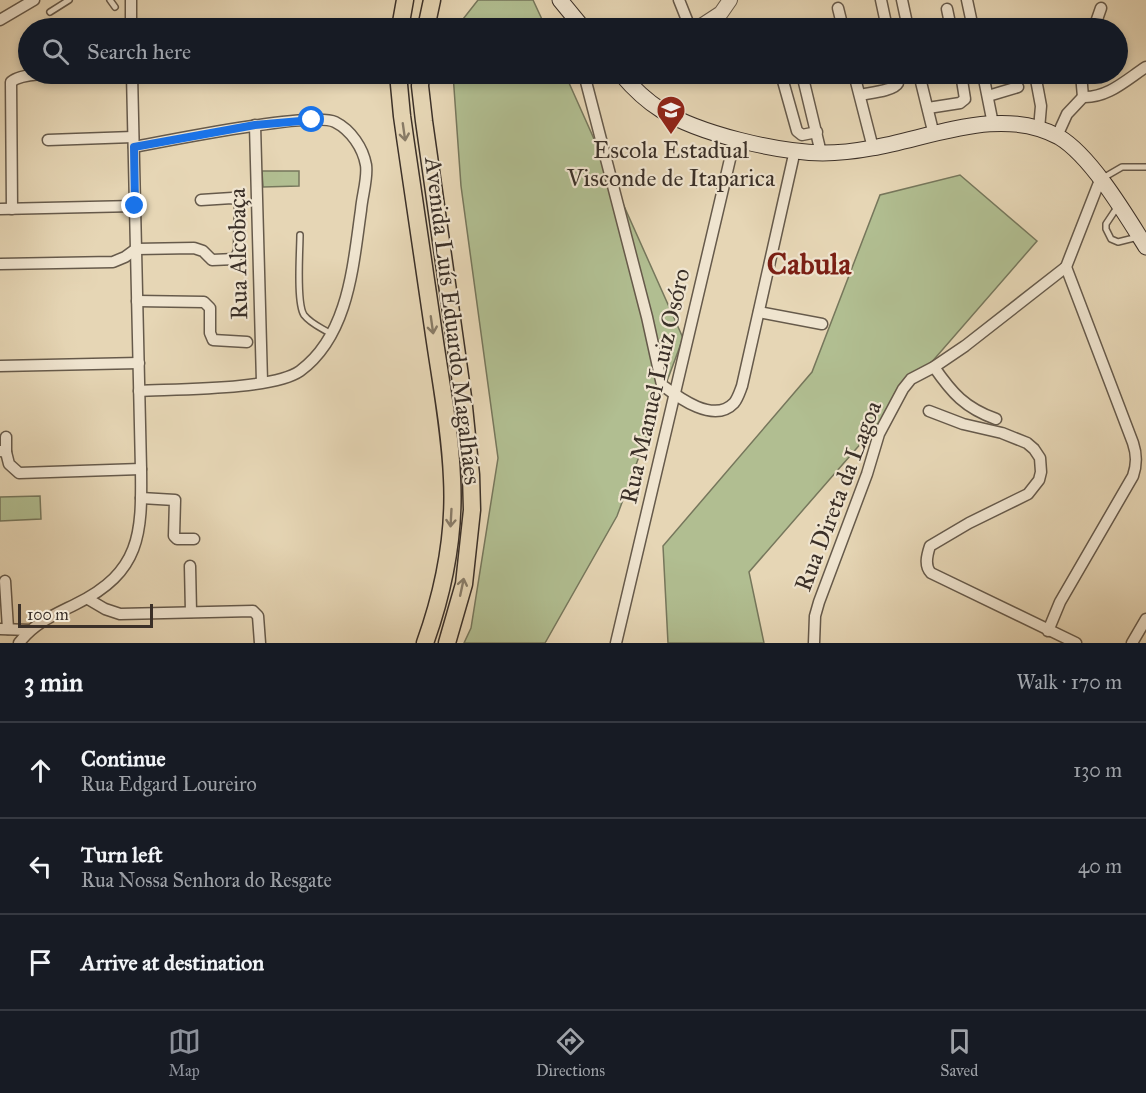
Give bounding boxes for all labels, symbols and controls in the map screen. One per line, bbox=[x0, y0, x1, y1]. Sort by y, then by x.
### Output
search box bbox=[18, 18, 1128, 84]
icon: search bbox=[39, 35, 72, 68]
text: Search here bbox=[87, 38, 191, 65]
school or university icon: Escola Estadual Visconde de Itaparica bbox=[655, 94, 687, 136]
route start bbox=[298, 106, 324, 132]
one-way arrow bbox=[399, 121, 410, 141]
place label: Escola Estadual Visconde de Itaparica bbox=[566, 135, 776, 193]
street label: Avenida Luís Eduardo Magalhães bbox=[418, 155, 488, 486]
street label: Rua Alcobaça bbox=[222, 187, 254, 320]
route end bbox=[121, 192, 147, 218]
district label: Cabula bbox=[767, 246, 852, 282]
street label: Rua Manuel Luiz Osóro bbox=[613, 265, 697, 507]
one-way arrow bbox=[427, 314, 438, 334]
street label: Rua Direta da Lagoa bbox=[788, 396, 888, 596]
one-way arrow bbox=[445, 508, 456, 528]
one-way arrow bbox=[457, 577, 469, 596]
scale bar bbox=[18, 601, 153, 628]
text: 100 m bbox=[27, 605, 69, 624]
text: 3 min bbox=[24, 666, 83, 698]
text: Walk · 170 m bbox=[1017, 670, 1122, 694]
text: Continue bbox=[81, 745, 166, 772]
icon: ahead bbox=[24, 754, 57, 787]
text: 130 m bbox=[1073, 758, 1122, 782]
text: Rua Edgard Loureiro bbox=[81, 772, 257, 796]
text: Turn left bbox=[81, 841, 163, 868]
icon: left bbox=[24, 850, 57, 883]
text: 40 m bbox=[1078, 854, 1122, 878]
text: Rua Nossa Senhora do Resgate bbox=[81, 868, 332, 892]
icon: arrive bbox=[24, 946, 57, 979]
text: Arrive at destination bbox=[81, 949, 264, 976]
tab: Map bbox=[168, 1025, 201, 1080]
tab: Directions bbox=[536, 1025, 605, 1080]
tab: Saved bbox=[940, 1025, 978, 1080]

